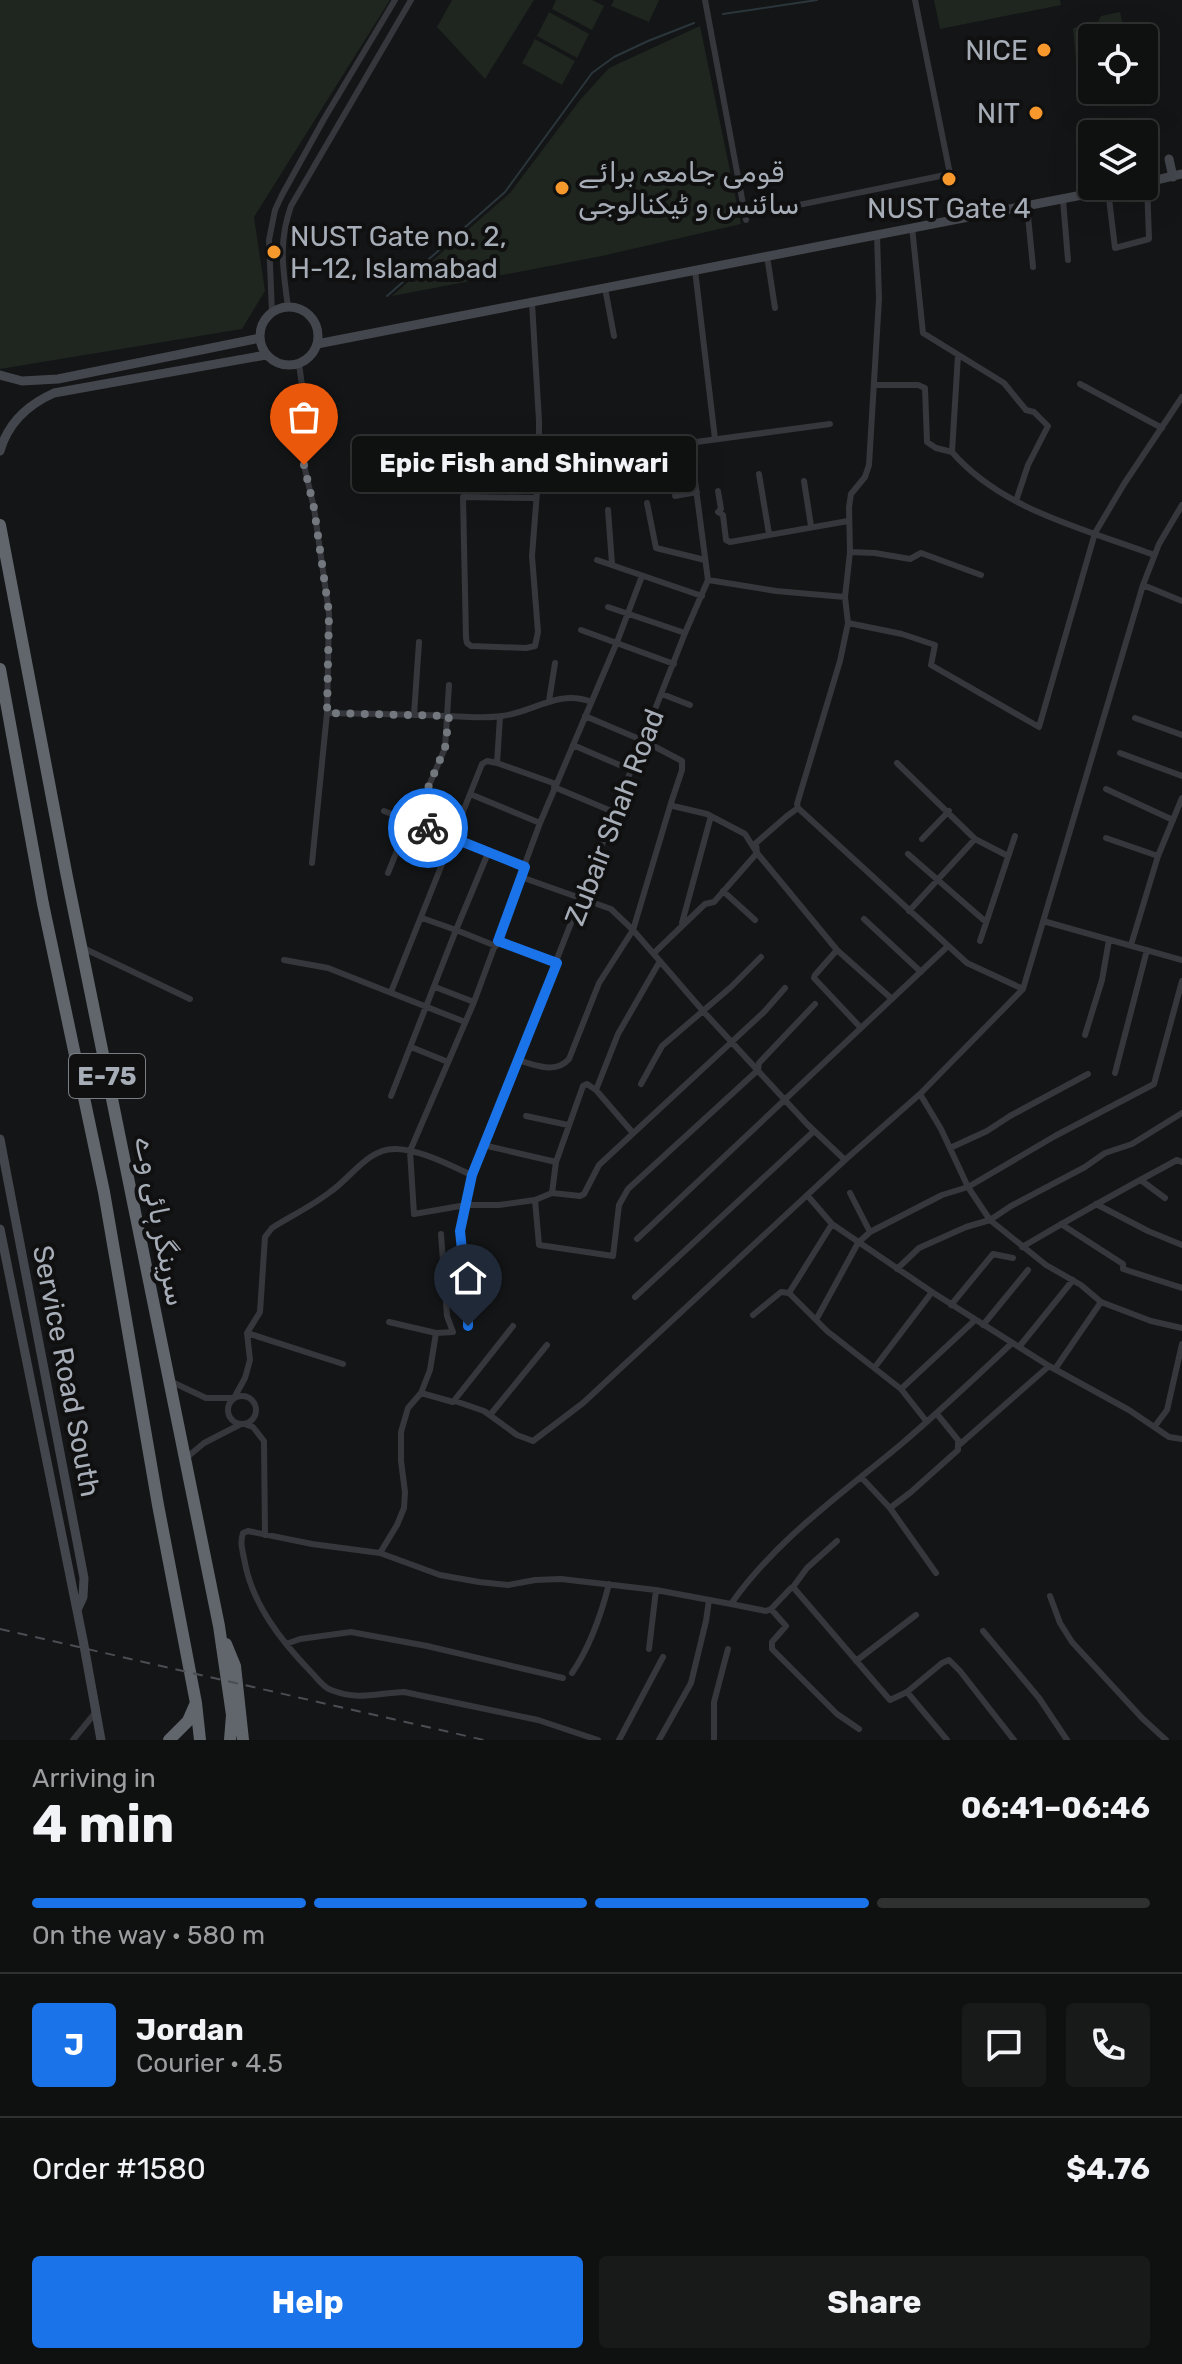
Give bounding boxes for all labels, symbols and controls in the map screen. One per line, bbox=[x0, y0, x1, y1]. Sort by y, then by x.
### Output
map controls bbox=[1078, 24, 1158, 200]
button: locate bbox=[1078, 24, 1158, 104]
place label: NICE bbox=[965, 34, 1028, 67]
marker: NICE bbox=[1035, 41, 1053, 59]
place label: NIT bbox=[977, 97, 1020, 130]
marker: NIT bbox=[1027, 104, 1045, 122]
button: layers bbox=[1078, 120, 1158, 200]
place label: قومی جامعہ برائے سائنس و ٹیکنالوجی bbox=[578, 156, 800, 221]
marker: NUST Gate 4 bbox=[940, 170, 958, 188]
marker: قومی جامعہ برائے سائنس و ٹیکنالوجی bbox=[553, 179, 571, 197]
place label: NUST Gate 4 bbox=[867, 192, 1031, 225]
place label: NUST Gate no. 2, H-12, Islamabad bbox=[290, 220, 507, 285]
marker: NUST Gate no. 2, H-12, Islamabad bbox=[265, 243, 283, 261]
pin bbox=[270, 383, 338, 465]
icon: bag bbox=[282, 395, 326, 439]
callout: Epic Fish and Shinwari bbox=[352, 437, 696, 493]
text: Epic Fish and Shinwari bbox=[379, 448, 669, 479]
street label: Zubair Shah Road bbox=[558, 704, 671, 930]
courier bbox=[388, 788, 468, 868]
icon: bike bbox=[406, 806, 450, 850]
road number: E-75 bbox=[69, 1054, 145, 1098]
street label: سرینگر ہائی وے bbox=[126, 1133, 193, 1309]
street label: Service Road South bbox=[26, 1242, 107, 1500]
pin bbox=[434, 1244, 502, 1326]
icon: home bbox=[446, 1256, 490, 1300]
text: Arriving in bbox=[32, 1763, 156, 1794]
text: 06:41–06:46 bbox=[961, 1790, 1150, 1826]
text: 4 min bbox=[32, 1793, 175, 1855]
text: On the way · 580 m bbox=[32, 1920, 265, 1951]
button: chat bbox=[962, 2003, 1046, 2087]
button: phone bbox=[1066, 2003, 1150, 2087]
text: Jordan bbox=[136, 2012, 244, 2048]
text: J bbox=[64, 2027, 84, 2063]
text: Courier · 4.5 bbox=[136, 2048, 283, 2079]
text: Order #1580 bbox=[32, 2151, 206, 2187]
text: $4.76 bbox=[1066, 2151, 1150, 2187]
button: Help bbox=[32, 2256, 583, 2348]
button: Share bbox=[599, 2256, 1150, 2348]

